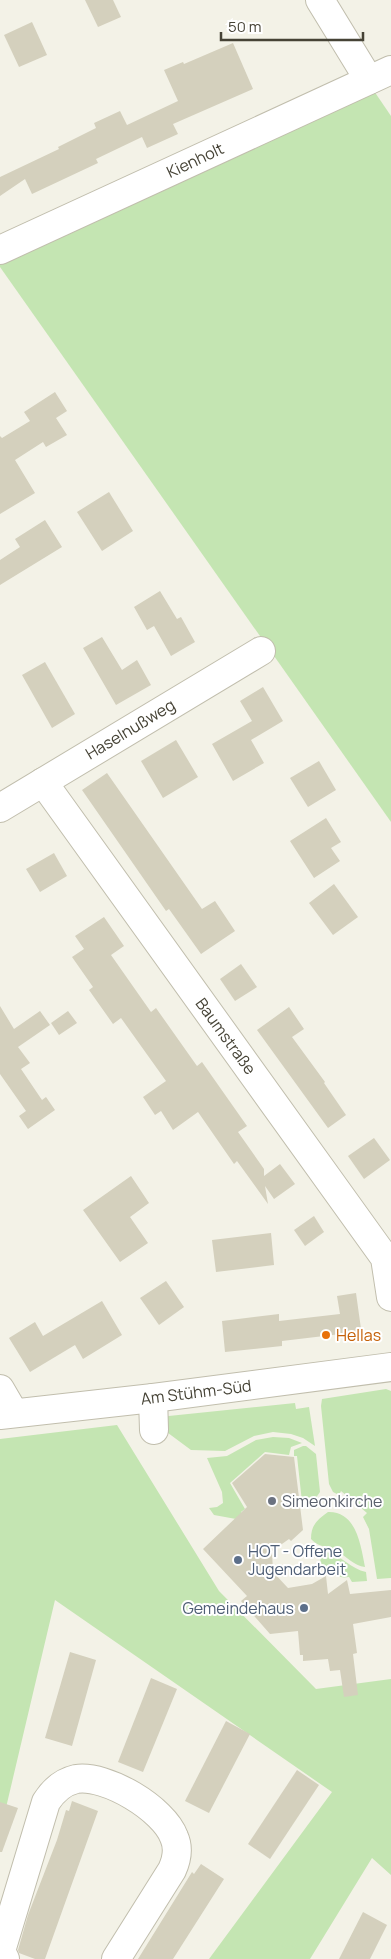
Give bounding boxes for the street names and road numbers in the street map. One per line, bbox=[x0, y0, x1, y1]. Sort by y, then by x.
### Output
street label: Kienholt bbox=[163, 137, 227, 183]
street label: Haselnußweg bbox=[81, 694, 179, 764]
street label: Baumstraße bbox=[191, 993, 261, 1079]
street label: Am Stühm-Süd bbox=[139, 1374, 253, 1410]

